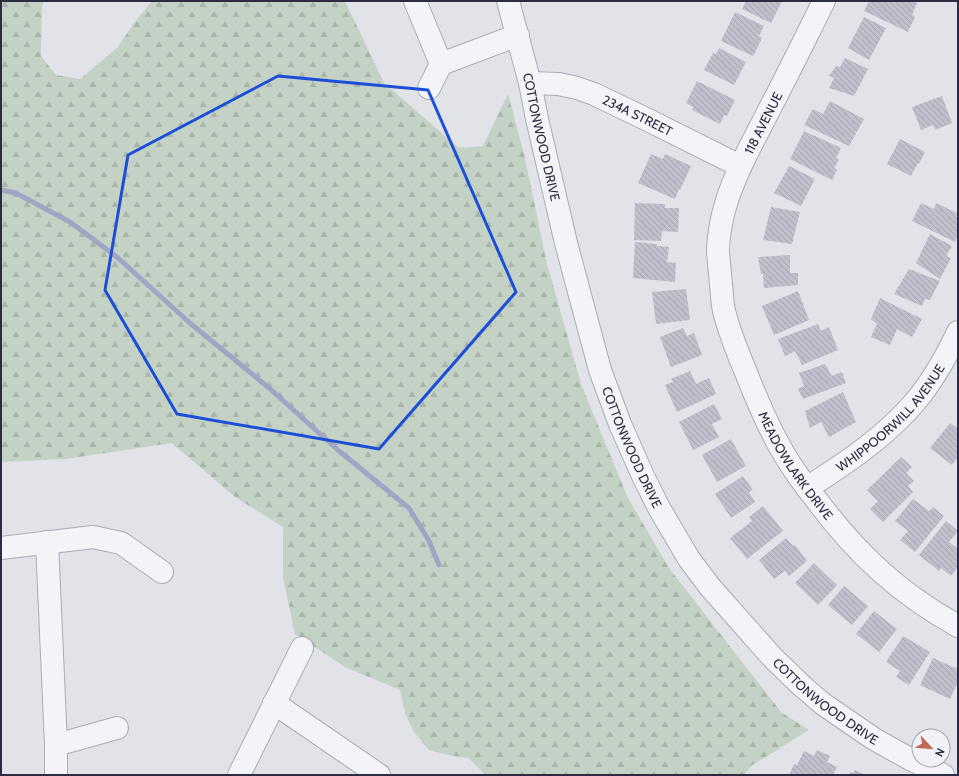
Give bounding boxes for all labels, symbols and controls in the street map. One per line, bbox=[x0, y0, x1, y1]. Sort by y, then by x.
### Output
street label: COTTONWOOD DRIVE bbox=[520, 71, 564, 202]
street label: 118 AVENUE bbox=[741, 89, 785, 157]
street label: 234A STREET bbox=[600, 91, 675, 139]
street label: WHIPPOORWILL AVENUE bbox=[833, 361, 948, 475]
street label: COTTONWOOD DRIVE bbox=[599, 384, 666, 510]
street label: MEADOWLARK DRIVE bbox=[755, 409, 837, 523]
street label: COTTONWOOD DRIVE bbox=[770, 654, 881, 748]
north arrow bbox=[911, 728, 951, 768]
text: N bbox=[932, 746, 948, 759]

